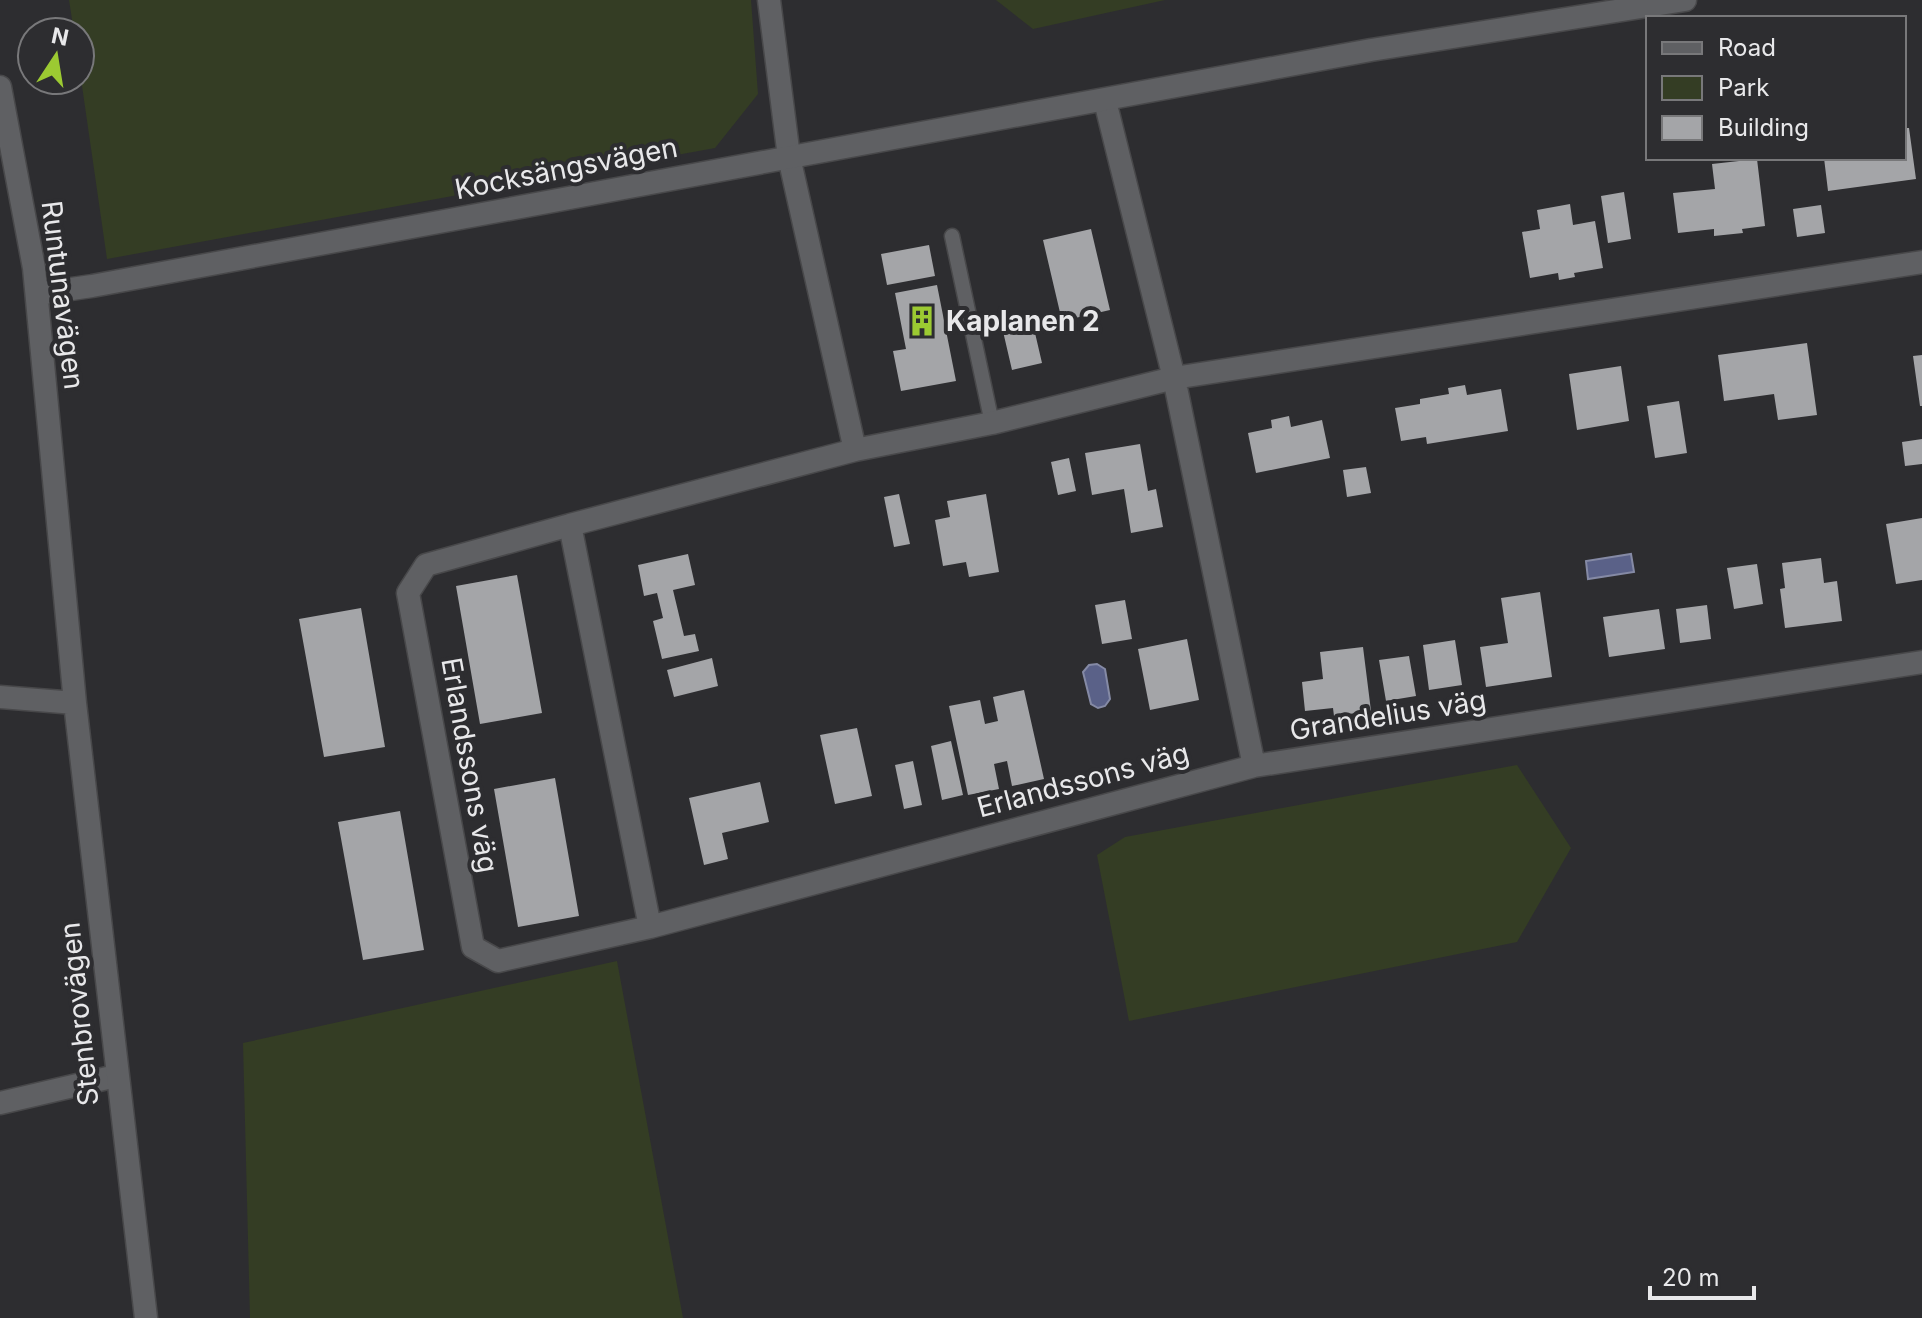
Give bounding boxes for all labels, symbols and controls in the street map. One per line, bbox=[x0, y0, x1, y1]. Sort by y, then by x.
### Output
north arrow bbox=[16, 16, 96, 96]
legend bbox=[1646, 16, 1906, 160]
text: N bbox=[49, 22, 71, 51]
text: Road bbox=[1718, 33, 1776, 62]
text: Park bbox=[1718, 73, 1769, 102]
text: Building bbox=[1718, 113, 1809, 142]
street label: Kocksängsvägen bbox=[452, 130, 680, 206]
street label: Runtunavägen bbox=[35, 199, 91, 391]
building icon: Kaplanen 2 bbox=[905, 304, 939, 338]
place label: Kaplanen 2 bbox=[946, 304, 1100, 338]
street label: Erlandssons väg bbox=[434, 655, 506, 875]
street label: Grandelius väg bbox=[1287, 683, 1489, 747]
street label: Erlandssons väg bbox=[973, 735, 1193, 825]
street label: Stenbrovägen bbox=[52, 920, 106, 1108]
scale bar bbox=[1650, 1250, 1754, 1300]
text: 20 m bbox=[1662, 1263, 1720, 1292]

